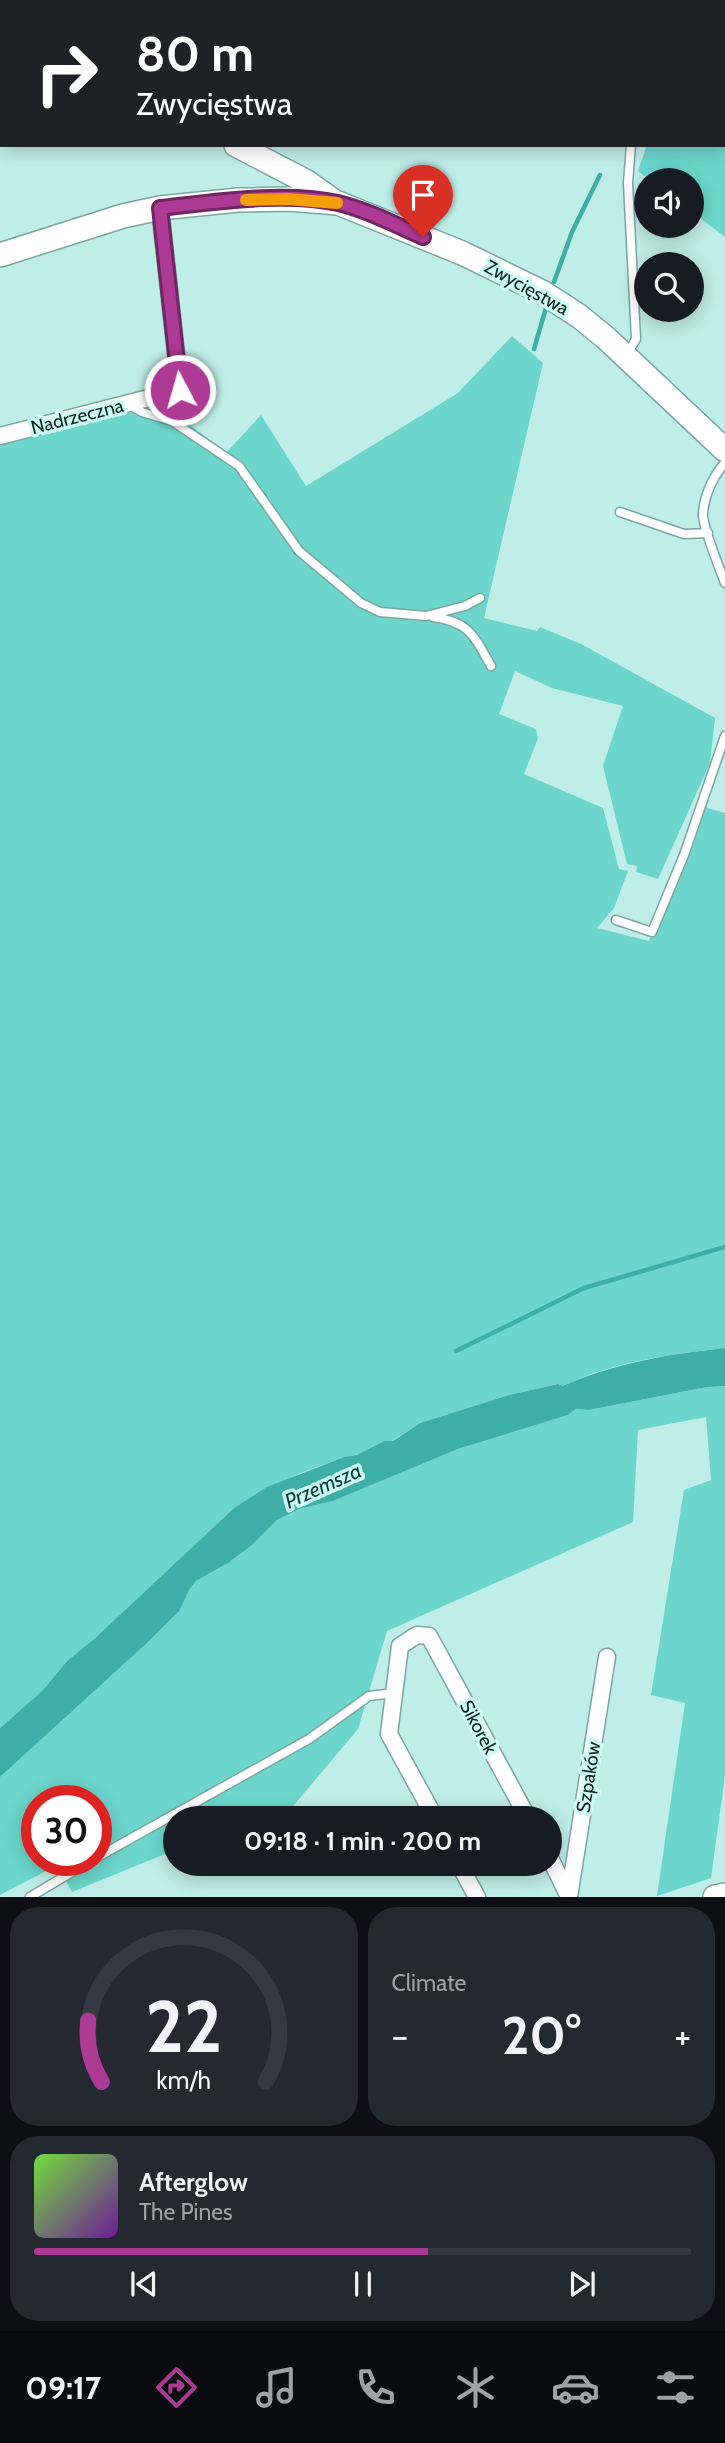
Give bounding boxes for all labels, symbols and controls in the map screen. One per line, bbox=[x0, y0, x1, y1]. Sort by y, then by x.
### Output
text: 80 m bbox=[136, 24, 254, 83]
icon: right bbox=[21, 28, 112, 119]
text: Zwycięstwa bbox=[136, 84, 292, 123]
pin bbox=[393, 165, 453, 237]
map controls bbox=[634, 168, 704, 322]
button: sound bbox=[634, 168, 704, 238]
icon: arrive bbox=[404, 176, 442, 214]
button: search bbox=[634, 252, 704, 322]
street label: Zwycięstwa bbox=[481, 255, 573, 320]
position arrow bbox=[143, 353, 217, 427]
street label: Nadrzeczna bbox=[28, 394, 126, 439]
water label: Przemsza bbox=[280, 1458, 365, 1514]
street label: Sikorek bbox=[455, 1696, 502, 1758]
street label: Szpaków bbox=[572, 1740, 605, 1814]
speed limit sign: 30 bbox=[21, 1785, 112, 1876]
text: 09:18 · 1 min · 200 m bbox=[244, 1825, 481, 1857]
text: Climate bbox=[392, 1969, 466, 1997]
text: 22 bbox=[145, 1983, 222, 2071]
text: 20° bbox=[502, 2004, 581, 2067]
text: − bbox=[392, 2012, 408, 2059]
text: + bbox=[674, 2012, 691, 2059]
text: km/h bbox=[156, 2065, 211, 2095]
text: Afterglow bbox=[139, 2166, 248, 2198]
text: The Pines bbox=[139, 2198, 233, 2226]
icon: previous bbox=[125, 2265, 163, 2303]
icon: pause bbox=[344, 2265, 382, 2303]
icon: next bbox=[563, 2265, 601, 2303]
icon: directions bbox=[152, 2363, 201, 2412]
icon: music bbox=[252, 2363, 301, 2412]
icon: phone bbox=[351, 2363, 400, 2412]
icon: climate bbox=[451, 2363, 500, 2412]
icon: car bbox=[551, 2363, 600, 2412]
icon: filters bbox=[651, 2363, 700, 2412]
text: 09:17 bbox=[25, 2368, 101, 2407]

